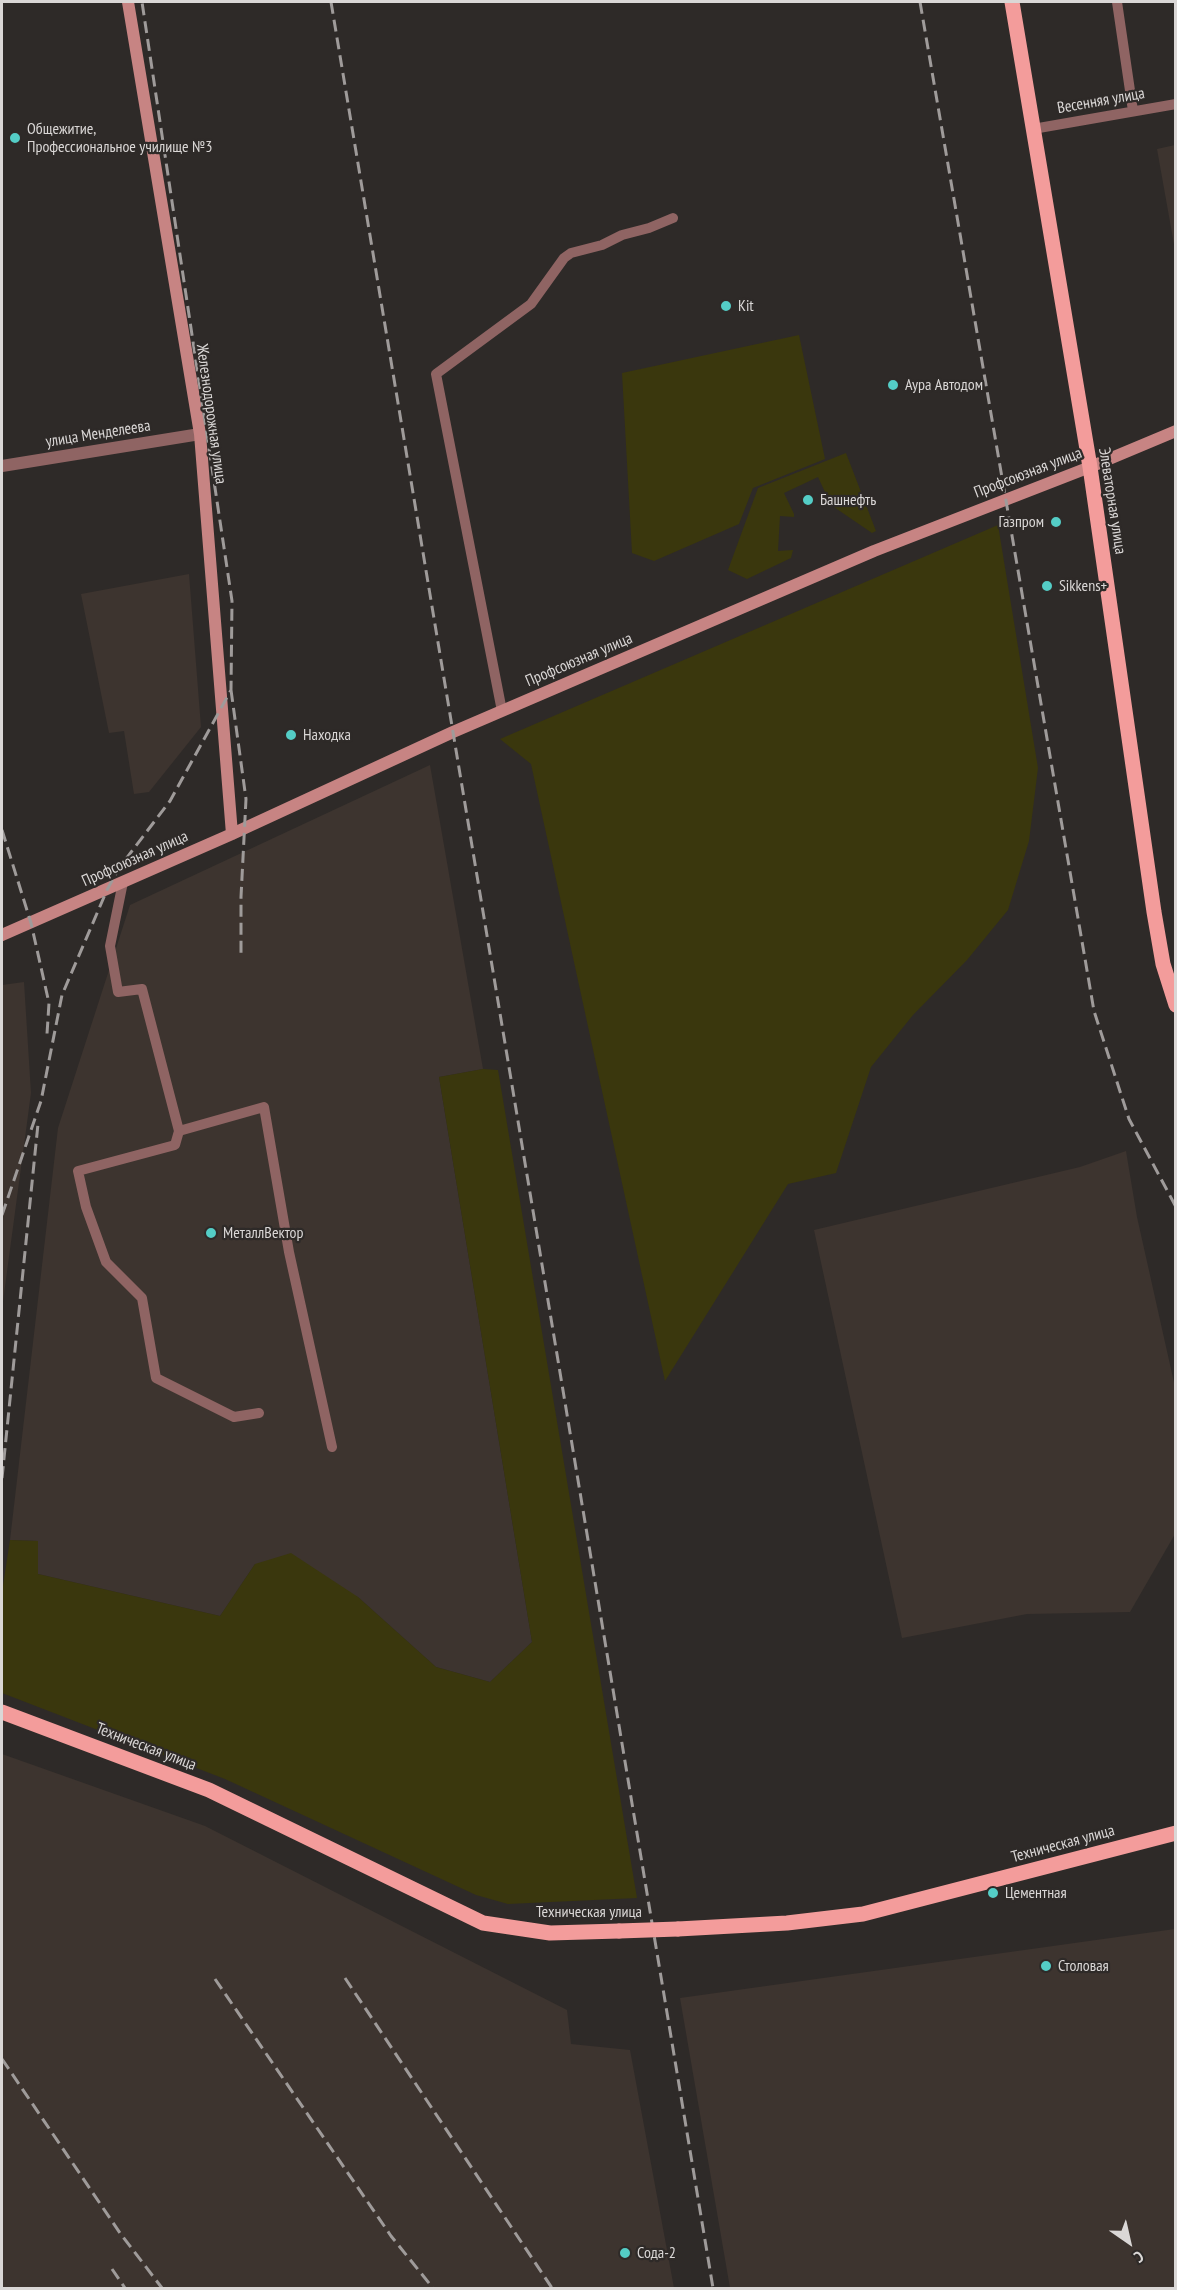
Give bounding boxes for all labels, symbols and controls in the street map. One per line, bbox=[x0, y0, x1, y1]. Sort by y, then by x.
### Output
street label: Весенняя улица bbox=[1056, 84, 1146, 118]
place label: Общежитие, Профессиональное училище №3 bbox=[27, 119, 212, 157]
marker: Общежитие, Профессиональное училище №3 bbox=[8, 131, 22, 145]
place label: Kit bbox=[738, 296, 754, 316]
marker: Kit bbox=[719, 299, 733, 313]
street label: Железнодорожная улица bbox=[192, 343, 230, 485]
place label: Аура Автодом bbox=[905, 375, 983, 395]
marker: Аура Автодом bbox=[886, 378, 900, 392]
street label: улица Менделеева bbox=[44, 416, 152, 452]
street label: Профсоюзная улица bbox=[971, 444, 1085, 502]
street label: Элеваторная улица bbox=[1094, 446, 1130, 556]
place label: Башнефть bbox=[820, 490, 876, 510]
marker: Башнефть bbox=[801, 493, 815, 507]
place label: Газпром bbox=[999, 512, 1044, 532]
marker: Газпром bbox=[1049, 515, 1063, 529]
place label: Sikkens+ bbox=[1059, 576, 1107, 596]
marker: Sikkens+ bbox=[1040, 579, 1054, 593]
street label: Профсоюзная улица bbox=[523, 629, 635, 691]
place label: Находка bbox=[303, 725, 351, 745]
marker: Находка bbox=[284, 728, 298, 742]
street label: Профсоюзная улица bbox=[79, 827, 191, 891]
place label: МеталлВектор bbox=[223, 1223, 303, 1243]
marker: МеталлВектор bbox=[204, 1226, 218, 1240]
street label: Техническая улица bbox=[93, 1719, 199, 1775]
street label: Техническая улица bbox=[1009, 1821, 1117, 1867]
place label: Цементная bbox=[1005, 1883, 1067, 1903]
marker: Цементная bbox=[986, 1886, 1000, 1900]
street label: Техническая улица bbox=[536, 1902, 642, 1922]
place label: Столовая bbox=[1058, 1956, 1109, 1976]
marker: Столовая bbox=[1039, 1959, 1053, 1973]
north arrow bbox=[1099, 2212, 1159, 2272]
place label: Сода-2 bbox=[637, 2243, 676, 2263]
marker: Сода-2 bbox=[618, 2246, 632, 2260]
text: С bbox=[1130, 2247, 1148, 2267]

